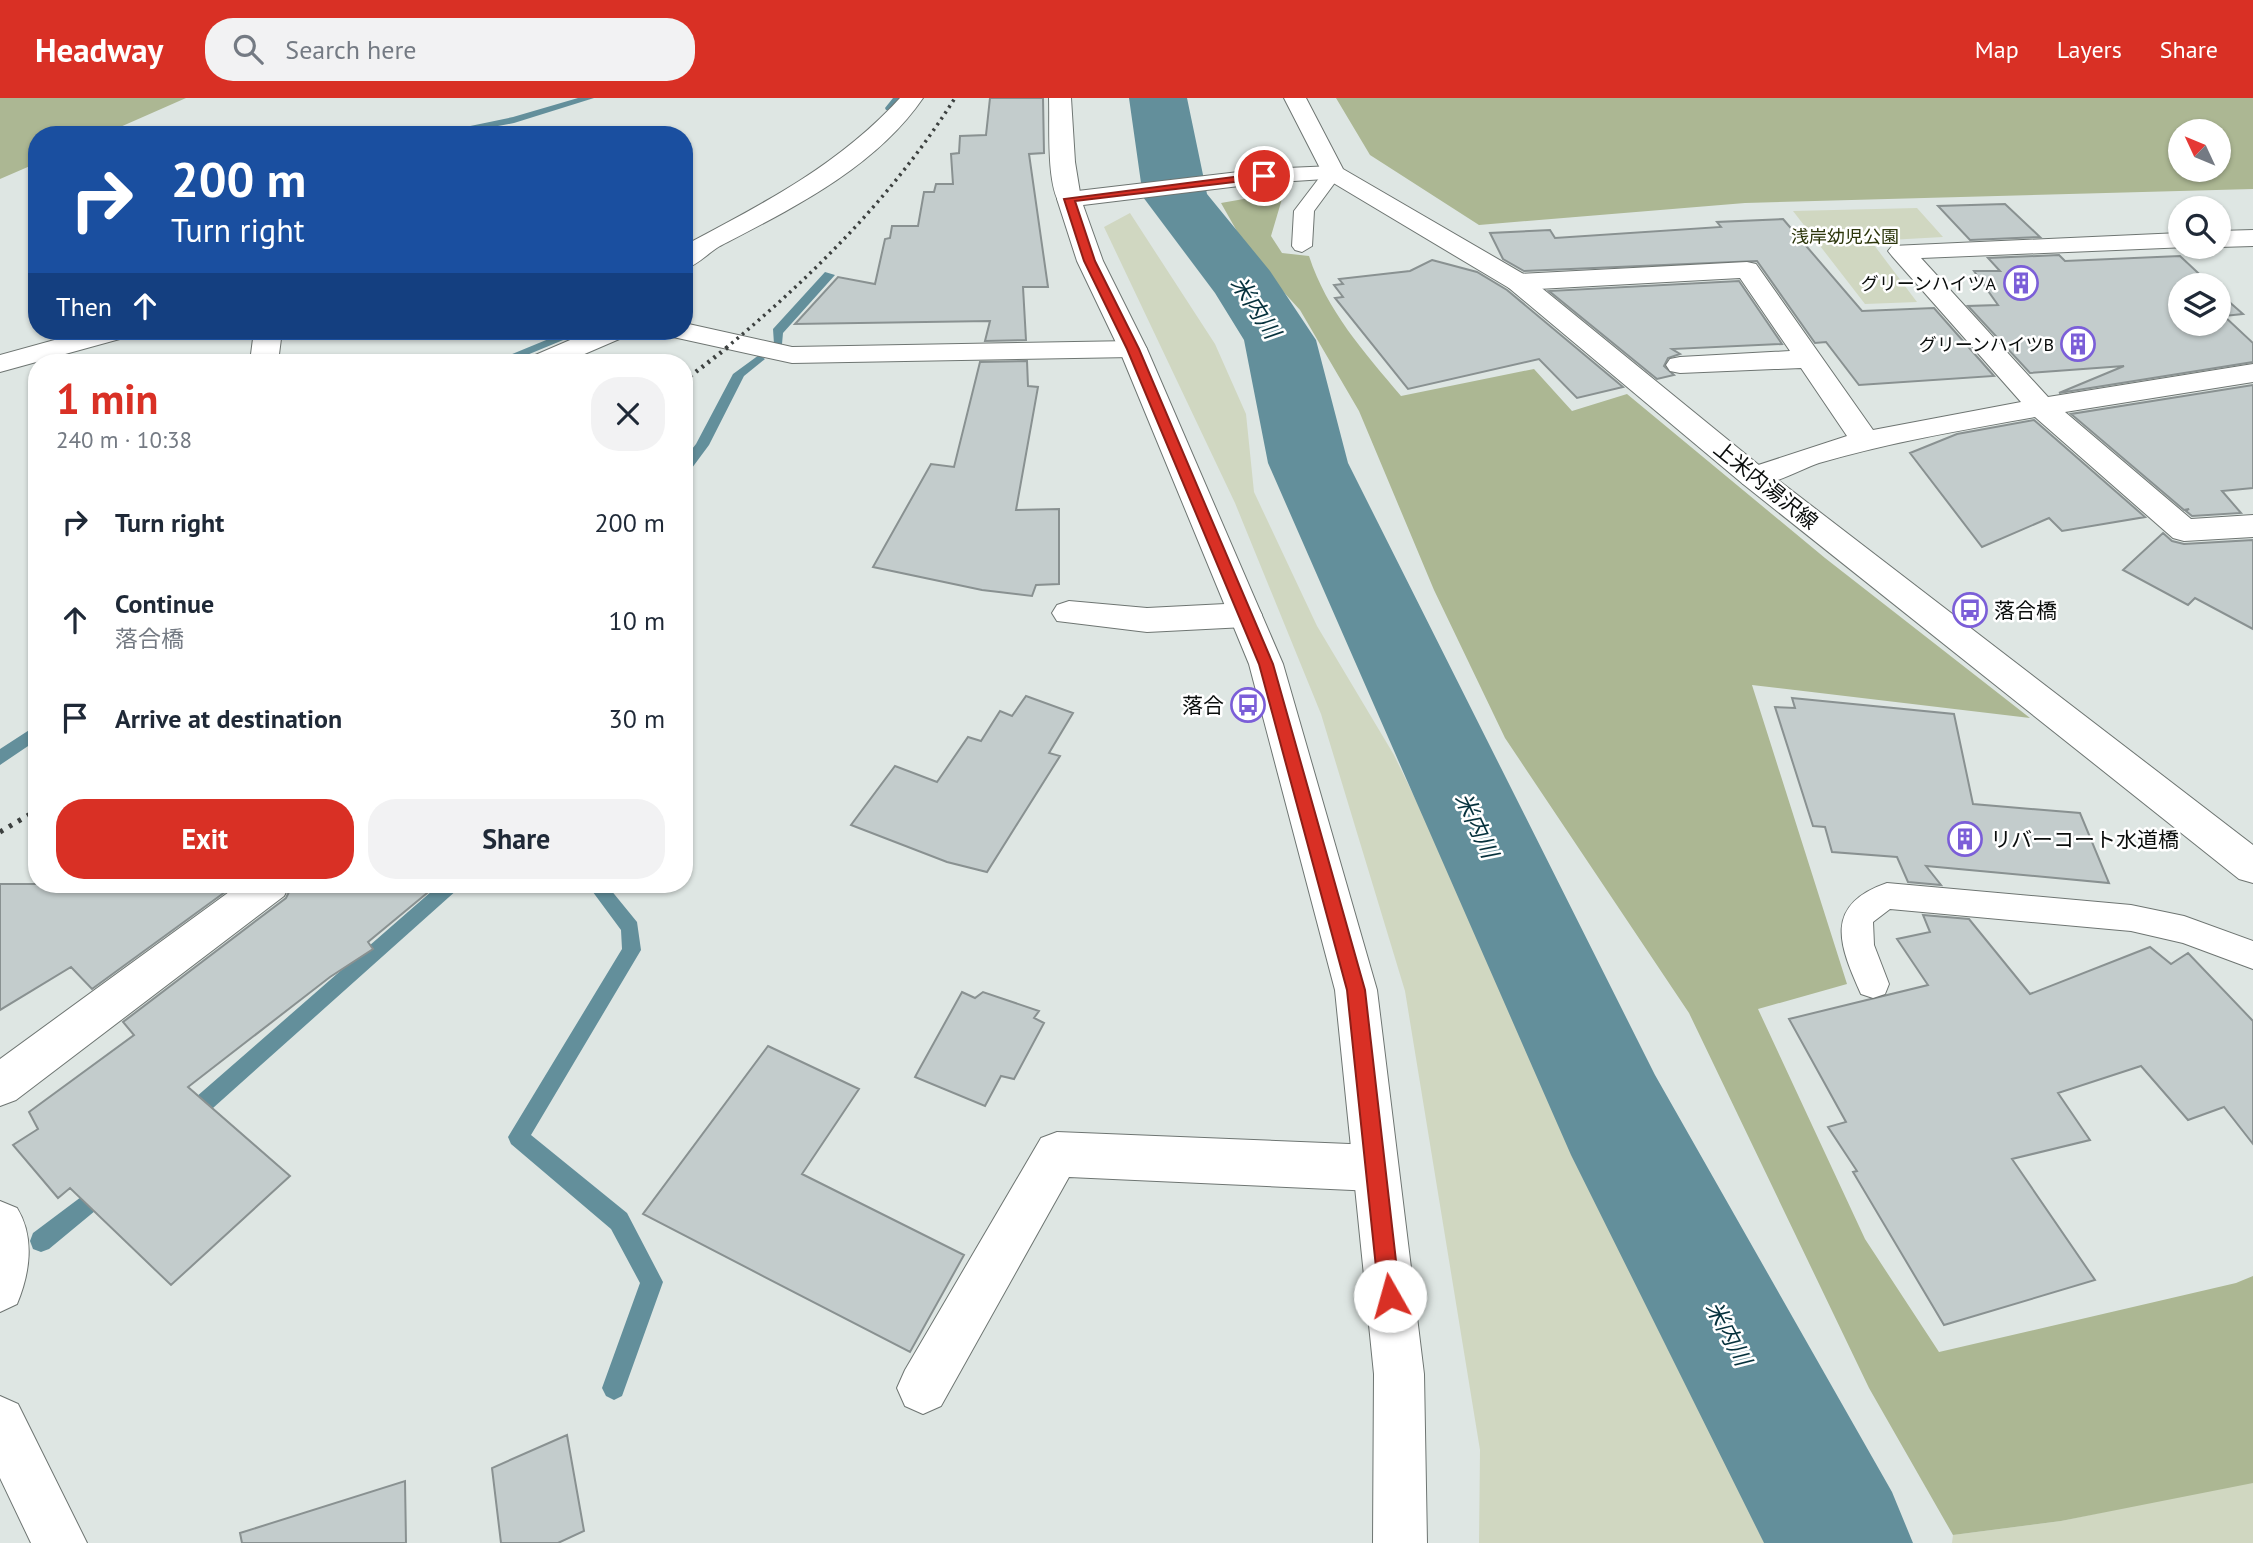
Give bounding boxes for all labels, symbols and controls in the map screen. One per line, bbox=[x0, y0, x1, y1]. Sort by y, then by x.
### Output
search box bbox=[205, 18, 695, 81]
text: Headway bbox=[35, 28, 163, 71]
icon: search bbox=[229, 30, 267, 68]
text: Search here bbox=[285, 33, 416, 66]
text: Map bbox=[1975, 34, 2019, 65]
text: Layers bbox=[2057, 34, 2122, 65]
text: Share bbox=[2160, 34, 2218, 65]
north arrow bbox=[2168, 119, 2231, 182]
map controls bbox=[2168, 119, 2231, 336]
pin bbox=[1234, 146, 1294, 206]
text: 200 m bbox=[171, 147, 306, 211]
icon: right bbox=[56, 154, 147, 245]
icon: arrive bbox=[1245, 157, 1283, 195]
button: search bbox=[2168, 196, 2231, 259]
text: Turn right bbox=[171, 209, 305, 251]
park label: 浅岸幼児公園 bbox=[1791, 225, 1899, 248]
building icon: グリーンハイツA bbox=[2002, 264, 2040, 302]
water label: 米内川 bbox=[1225, 270, 1289, 346]
place label: グリーンハイツA bbox=[1861, 272, 1996, 295]
button: layers bbox=[2168, 273, 2231, 336]
icon: ahead bbox=[126, 287, 164, 325]
text: Then bbox=[56, 290, 112, 323]
building icon: グリーンハイツB bbox=[2059, 325, 2097, 363]
place label: グリーンハイツB bbox=[1919, 333, 2054, 356]
text: 1 min bbox=[56, 371, 158, 426]
button: close bbox=[591, 377, 665, 451]
text: 240 m · 10:38 bbox=[56, 425, 192, 454]
street label: 上米内湯沢線 bbox=[1709, 435, 1823, 535]
icon: right bbox=[56, 503, 94, 541]
text: Turn right bbox=[115, 506, 224, 539]
text: 200 m bbox=[594, 506, 665, 539]
text: Continue bbox=[115, 587, 214, 620]
bus stop icon: 落合橋 bbox=[1951, 591, 1989, 629]
place label: 落合橋 bbox=[1994, 597, 2057, 624]
icon: ahead bbox=[56, 601, 94, 639]
text: 10 m bbox=[609, 604, 665, 637]
text: 落合橋 bbox=[115, 624, 184, 653]
bus stop icon: 落合 bbox=[1229, 686, 1267, 724]
place label: 落合 bbox=[1182, 692, 1224, 719]
icon: arrive bbox=[56, 699, 94, 737]
text: Arrive at destination bbox=[115, 702, 342, 735]
text: 30 m bbox=[609, 702, 665, 735]
water label: 米内川 bbox=[1449, 788, 1506, 865]
button: Exit bbox=[56, 799, 354, 879]
button: Share bbox=[368, 799, 665, 879]
building icon: リバーコート水道橋 bbox=[1946, 820, 1984, 858]
place label: リバーコート水道橋 bbox=[1990, 826, 2179, 853]
position arrow bbox=[1353, 1259, 1427, 1333]
water label: 米内川 bbox=[1700, 1296, 1759, 1373]

